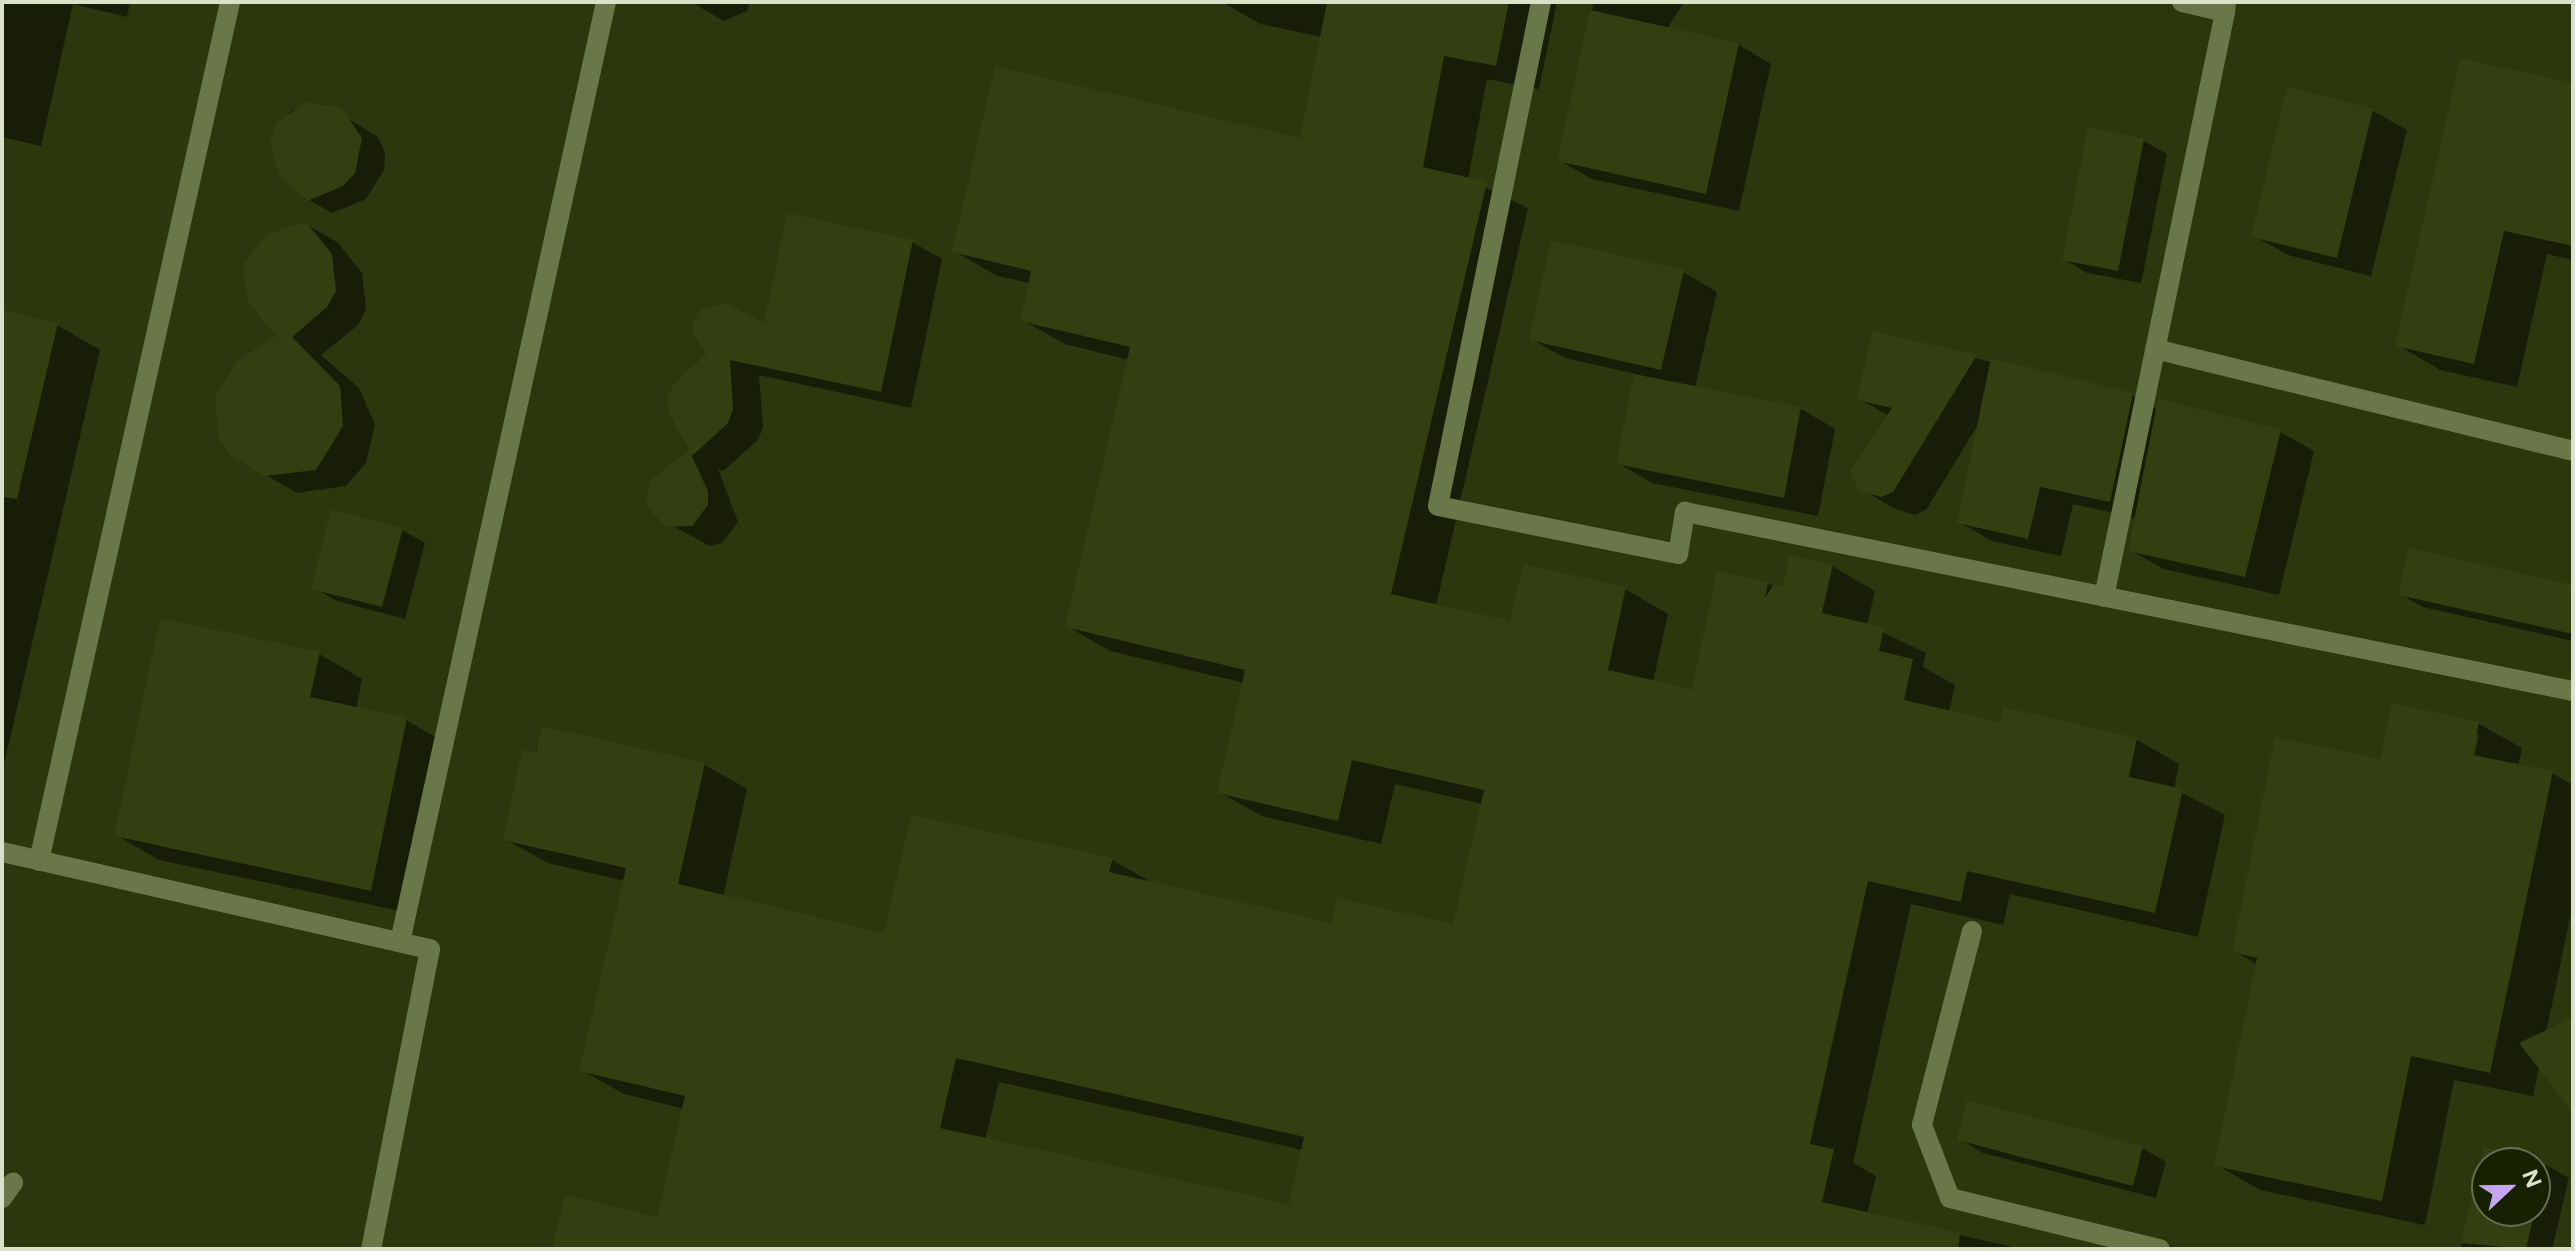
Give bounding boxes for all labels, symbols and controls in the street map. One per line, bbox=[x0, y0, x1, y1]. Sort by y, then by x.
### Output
north arrow bbox=[2471, 1147, 2551, 1227]
text: N bbox=[2516, 1166, 2548, 1192]

